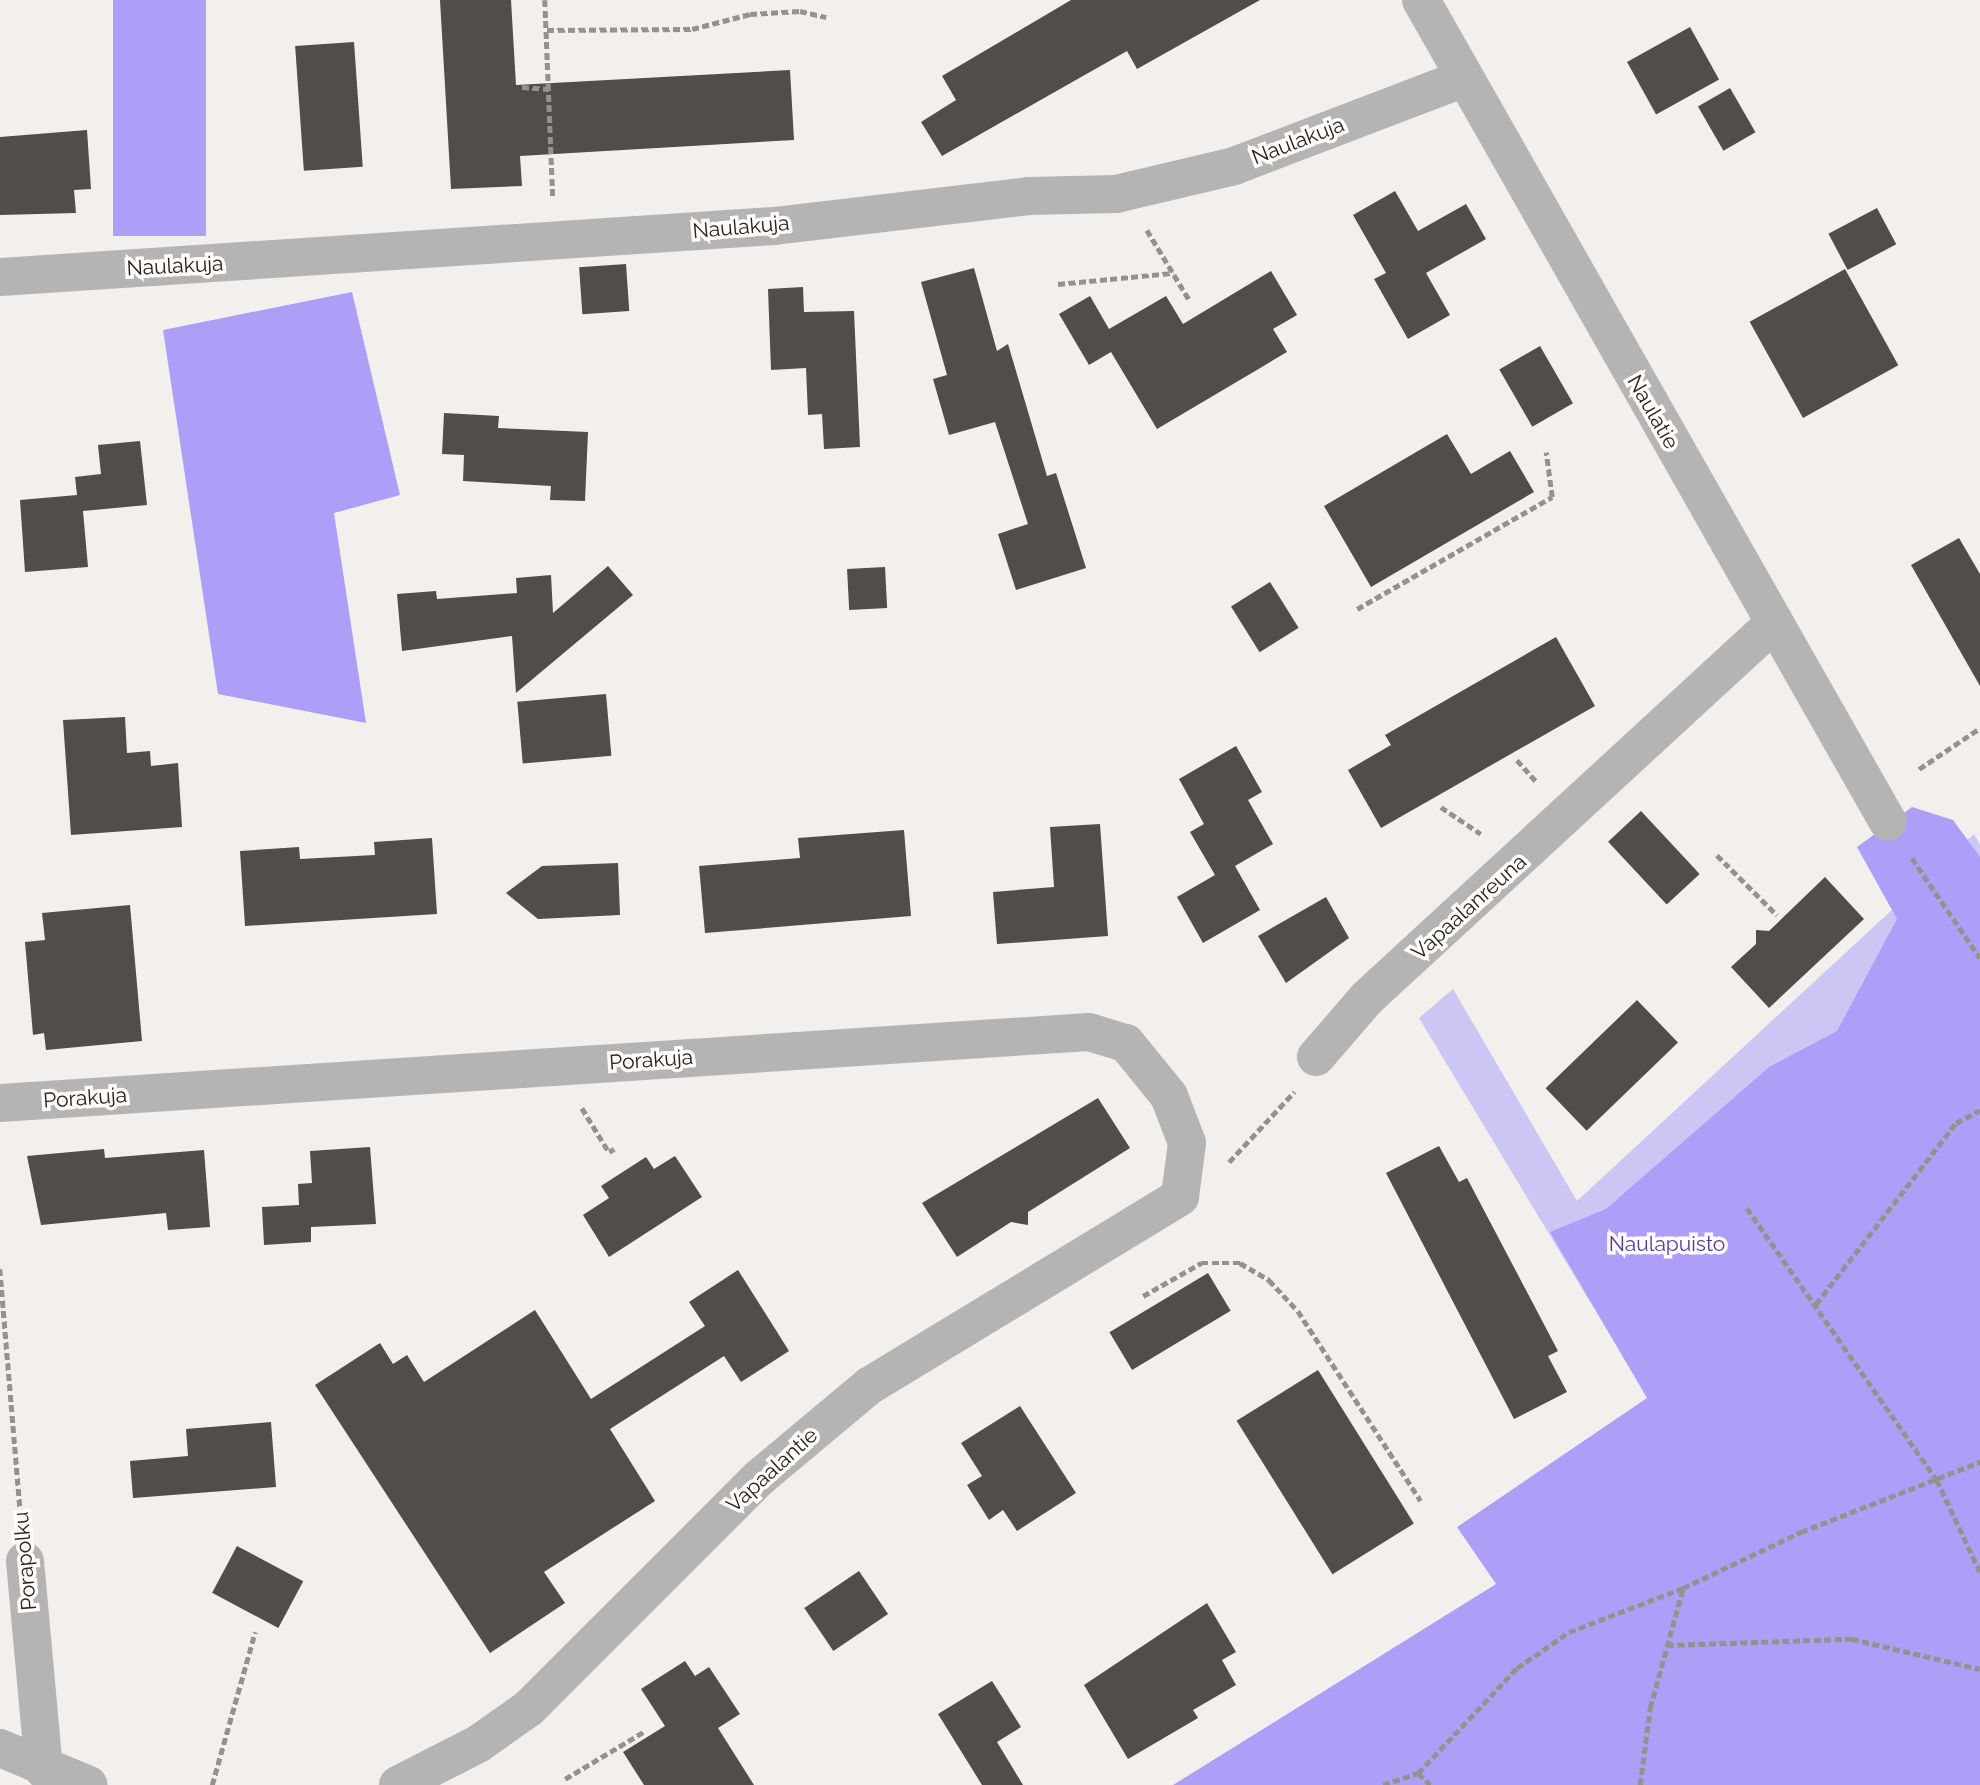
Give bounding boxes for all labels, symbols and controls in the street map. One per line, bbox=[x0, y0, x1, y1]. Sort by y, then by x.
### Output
street label: Naulakuja bbox=[1248, 112, 1348, 170]
street label: Naulakuja bbox=[692, 210, 790, 244]
street label: Naulakuja bbox=[126, 251, 224, 281]
street label: Naulatie bbox=[1622, 371, 1684, 453]
street label: Vapaalanreuna bbox=[1407, 849, 1531, 965]
street label: Porakuja bbox=[608, 1045, 694, 1075]
street label: Porakuja bbox=[42, 1083, 128, 1113]
park label: Naulapuisto bbox=[1609, 1231, 1725, 1257]
street label: Vapaalantie bbox=[721, 1423, 823, 1517]
street label: Porapolku bbox=[8, 1511, 42, 1611]

